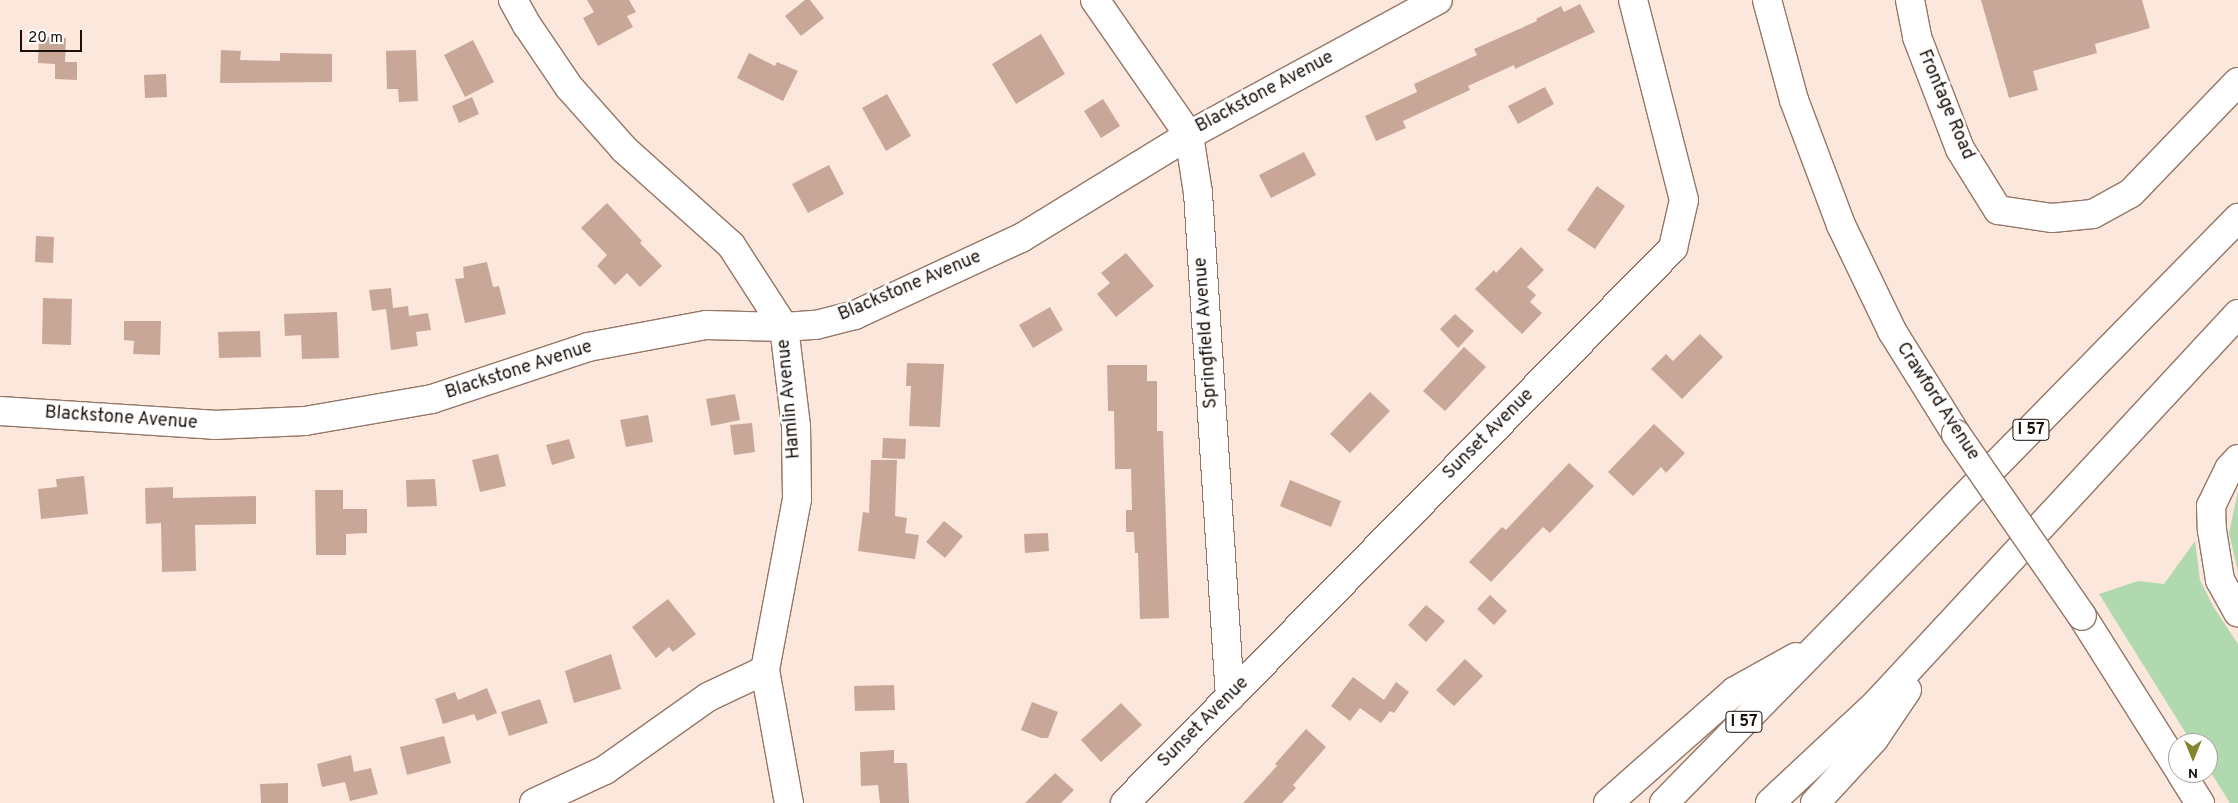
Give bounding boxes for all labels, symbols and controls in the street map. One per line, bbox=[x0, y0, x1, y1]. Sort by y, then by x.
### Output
scale bar bbox=[22, 20, 85, 52]
text: 20 m bbox=[28, 29, 63, 48]
street label: Blackstone Avenue bbox=[1192, 47, 1338, 139]
street label: Frontage Road bbox=[1912, 47, 1978, 163]
street label: Blackstone Avenue bbox=[835, 247, 985, 327]
street label: Springfield Avenue bbox=[1191, 256, 1223, 410]
street label: Blackstone Avenue bbox=[443, 337, 595, 405]
street label: Hamlin Avenue bbox=[774, 338, 806, 460]
street label: Crawford Avenue bbox=[1891, 339, 1983, 465]
street label: Sunset Avenue bbox=[1439, 385, 1539, 485]
street label: Blackstone Avenue bbox=[44, 403, 198, 435]
road number: I 57 bbox=[2012, 416, 2050, 444]
street label: Sunset Avenue bbox=[1154, 673, 1254, 773]
road number: I 57 bbox=[1725, 709, 1763, 736]
north arrow bbox=[2168, 733, 2218, 783]
text: N bbox=[2188, 764, 2198, 781]

